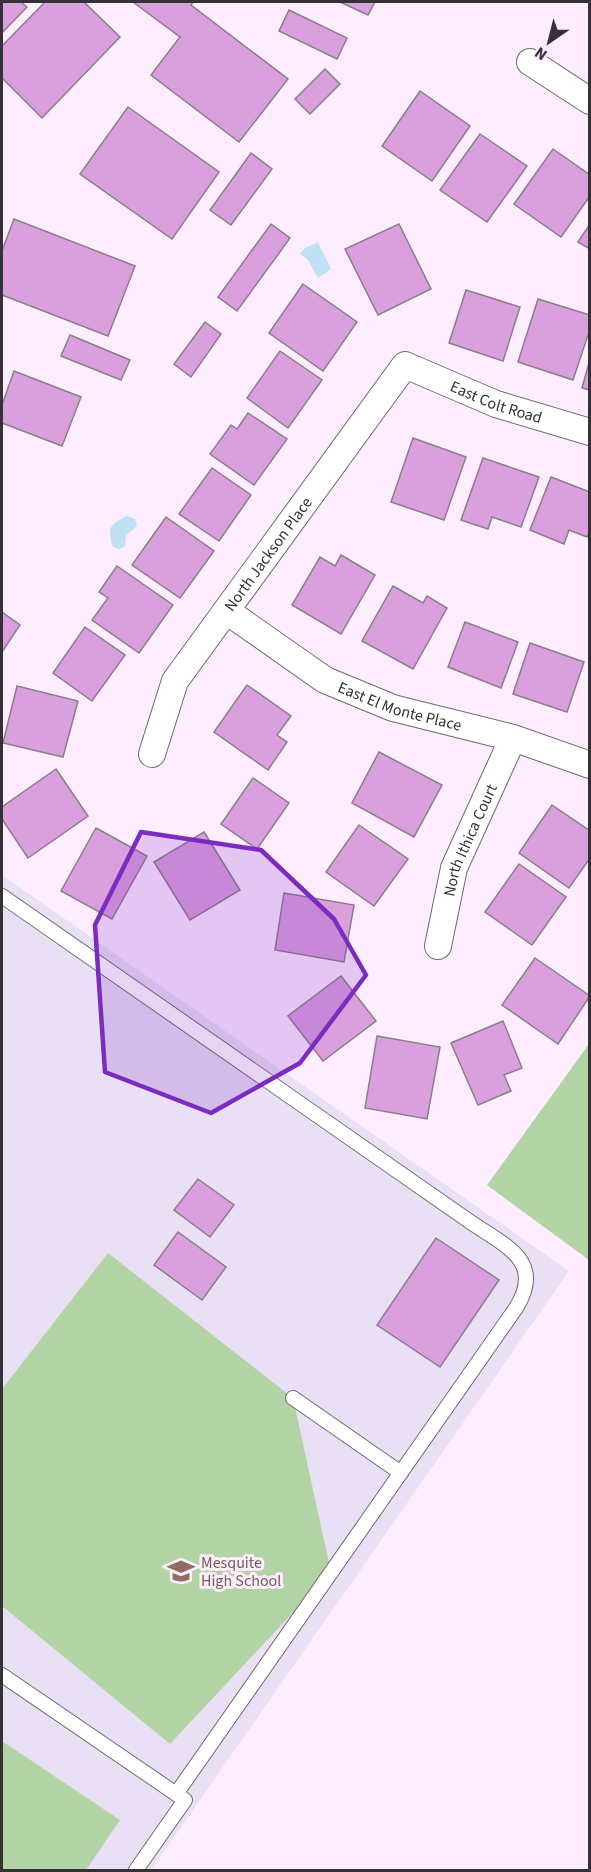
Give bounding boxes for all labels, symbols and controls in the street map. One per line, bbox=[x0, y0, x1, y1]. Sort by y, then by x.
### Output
north arrow bbox=[519, 12, 579, 72]
text: N bbox=[530, 41, 552, 66]
street label: East Colt Road bbox=[447, 376, 545, 429]
street label: North Jackson Place bbox=[219, 493, 318, 616]
street label: East El Monte Place bbox=[334, 677, 464, 737]
street label: North Ithica Court bbox=[438, 780, 503, 899]
place label: Mesquite High School bbox=[201, 1552, 281, 1592]
school or university icon: Mesquite High School bbox=[166, 1556, 196, 1586]

